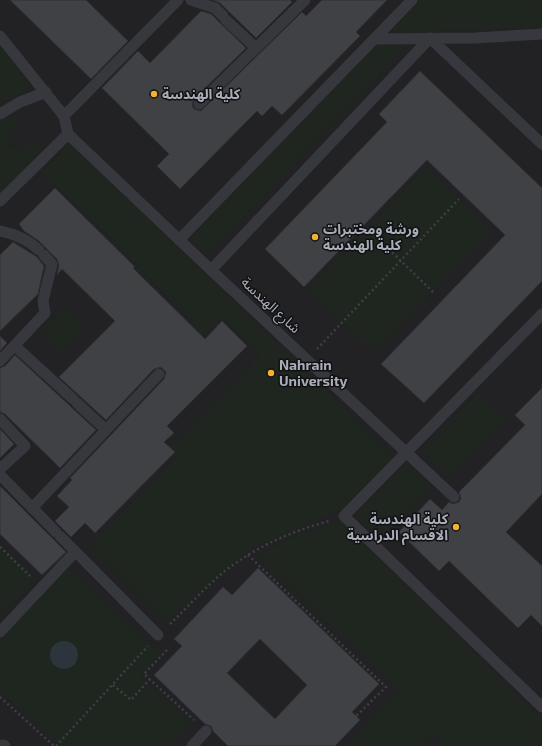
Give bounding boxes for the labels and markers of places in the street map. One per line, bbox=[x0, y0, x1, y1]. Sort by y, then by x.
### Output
place label: كلية الهندسة bbox=[162, 85, 241, 102]
marker: كلية الهندسة bbox=[149, 89, 159, 99]
place label: ورشة ومختبرات كلية الهندسة bbox=[323, 220, 419, 253]
marker: ورشة ومختبرات كلية الهندسة bbox=[310, 232, 320, 242]
place label: Nahrain University bbox=[279, 356, 348, 389]
marker: Nahrain University bbox=[266, 368, 276, 378]
place label: كلية الهندسة الاقسام الدراسية bbox=[347, 510, 449, 546]
marker: كلية الهندسة الاقسام الدراسية bbox=[451, 522, 461, 532]

